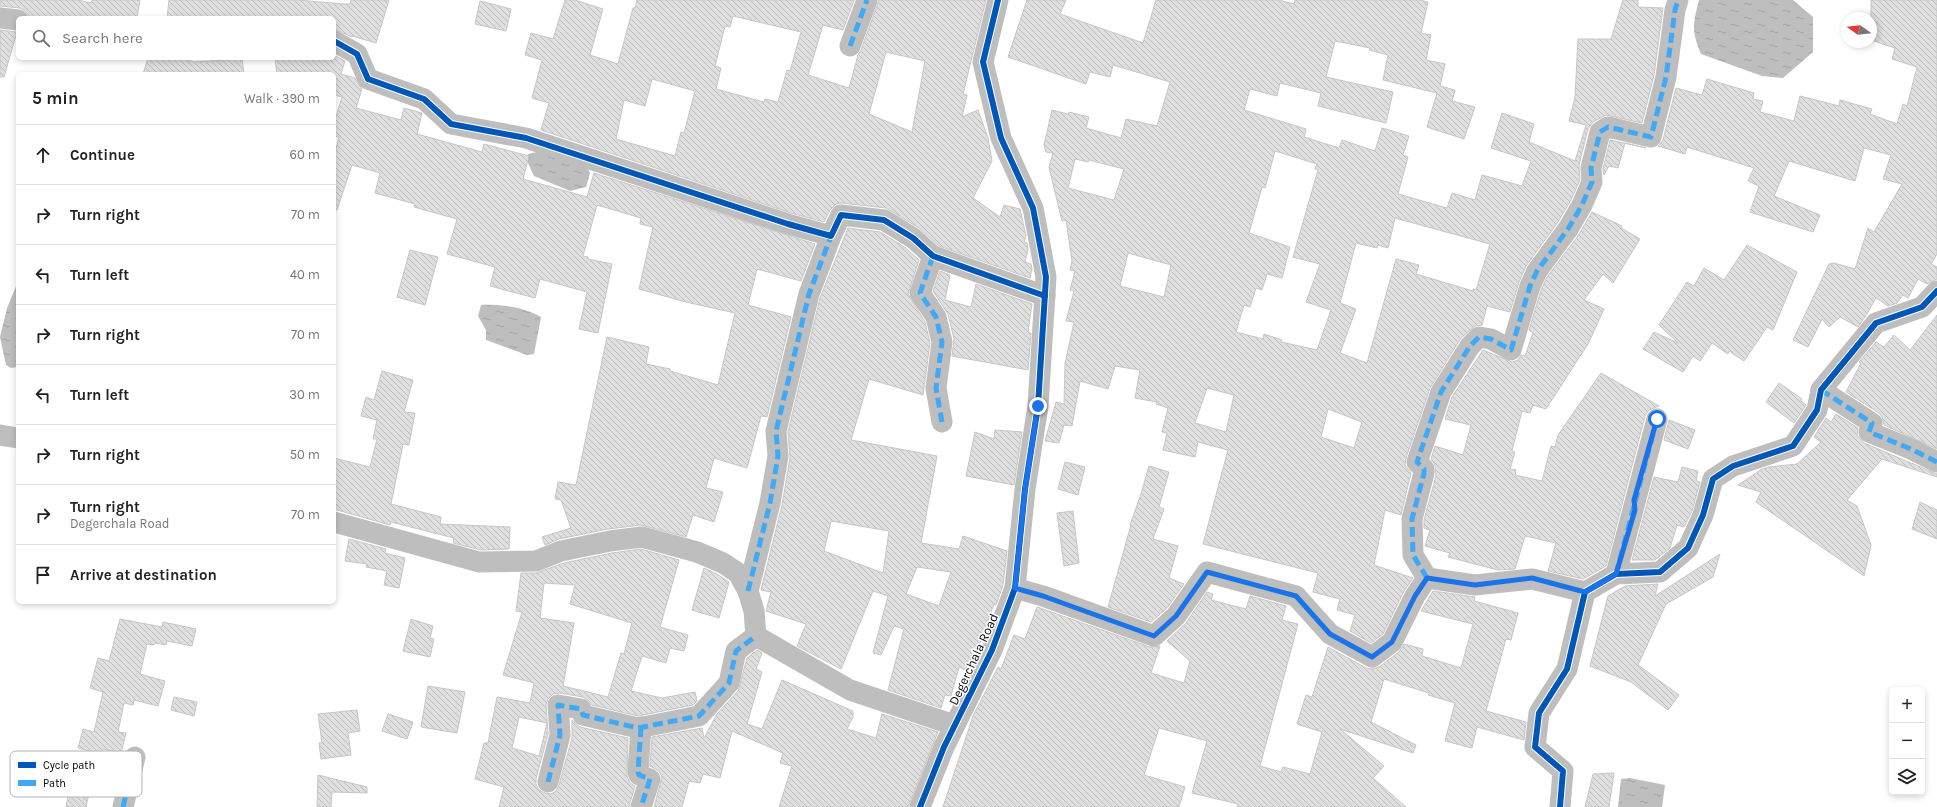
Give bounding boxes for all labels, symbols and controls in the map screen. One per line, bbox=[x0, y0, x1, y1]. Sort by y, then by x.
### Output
north arrow bbox=[1841, 12, 1877, 48]
search box bbox=[16, 16, 336, 60]
icon: search bbox=[30, 27, 52, 49]
text: Search here bbox=[62, 29, 143, 47]
text: 5 min bbox=[32, 88, 79, 108]
text: Walk · 390 m bbox=[244, 91, 320, 106]
icon: ahead bbox=[32, 144, 54, 166]
text: Continue bbox=[70, 146, 135, 164]
text: 60 m bbox=[290, 147, 320, 162]
icon: right bbox=[32, 204, 54, 226]
text: Turn right bbox=[70, 206, 140, 224]
text: 70 m bbox=[291, 207, 320, 222]
icon: left bbox=[32, 264, 54, 286]
text: Turn left bbox=[70, 266, 129, 284]
text: 40 m bbox=[290, 267, 320, 282]
icon: right bbox=[32, 324, 54, 346]
text: Turn right bbox=[70, 326, 140, 344]
text: 70 m bbox=[291, 327, 320, 342]
icon: left bbox=[32, 384, 54, 406]
text: Turn left bbox=[70, 386, 129, 404]
text: 30 m bbox=[289, 387, 320, 402]
route end bbox=[1029, 397, 1047, 415]
route start bbox=[1648, 410, 1666, 428]
icon: right bbox=[32, 444, 54, 466]
text: Turn right bbox=[70, 446, 140, 464]
text: 50 m bbox=[290, 447, 320, 462]
text: Turn right bbox=[70, 498, 140, 516]
icon: right bbox=[32, 504, 54, 526]
text: 70 m bbox=[291, 507, 320, 522]
text: Degerchala Road bbox=[70, 516, 170, 531]
icon: arrive bbox=[32, 564, 54, 586]
text: Arrive at destination bbox=[70, 566, 217, 584]
street label: Degerchala Road bbox=[946, 611, 1001, 707]
map controls bbox=[1889, 687, 1925, 795]
button: + bbox=[1889, 687, 1925, 723]
button: − bbox=[1889, 723, 1925, 759]
legend bbox=[10, 751, 142, 797]
text: Cycle path bbox=[43, 759, 95, 772]
button: layers bbox=[1889, 759, 1925, 795]
text: Path bbox=[43, 777, 66, 790]

